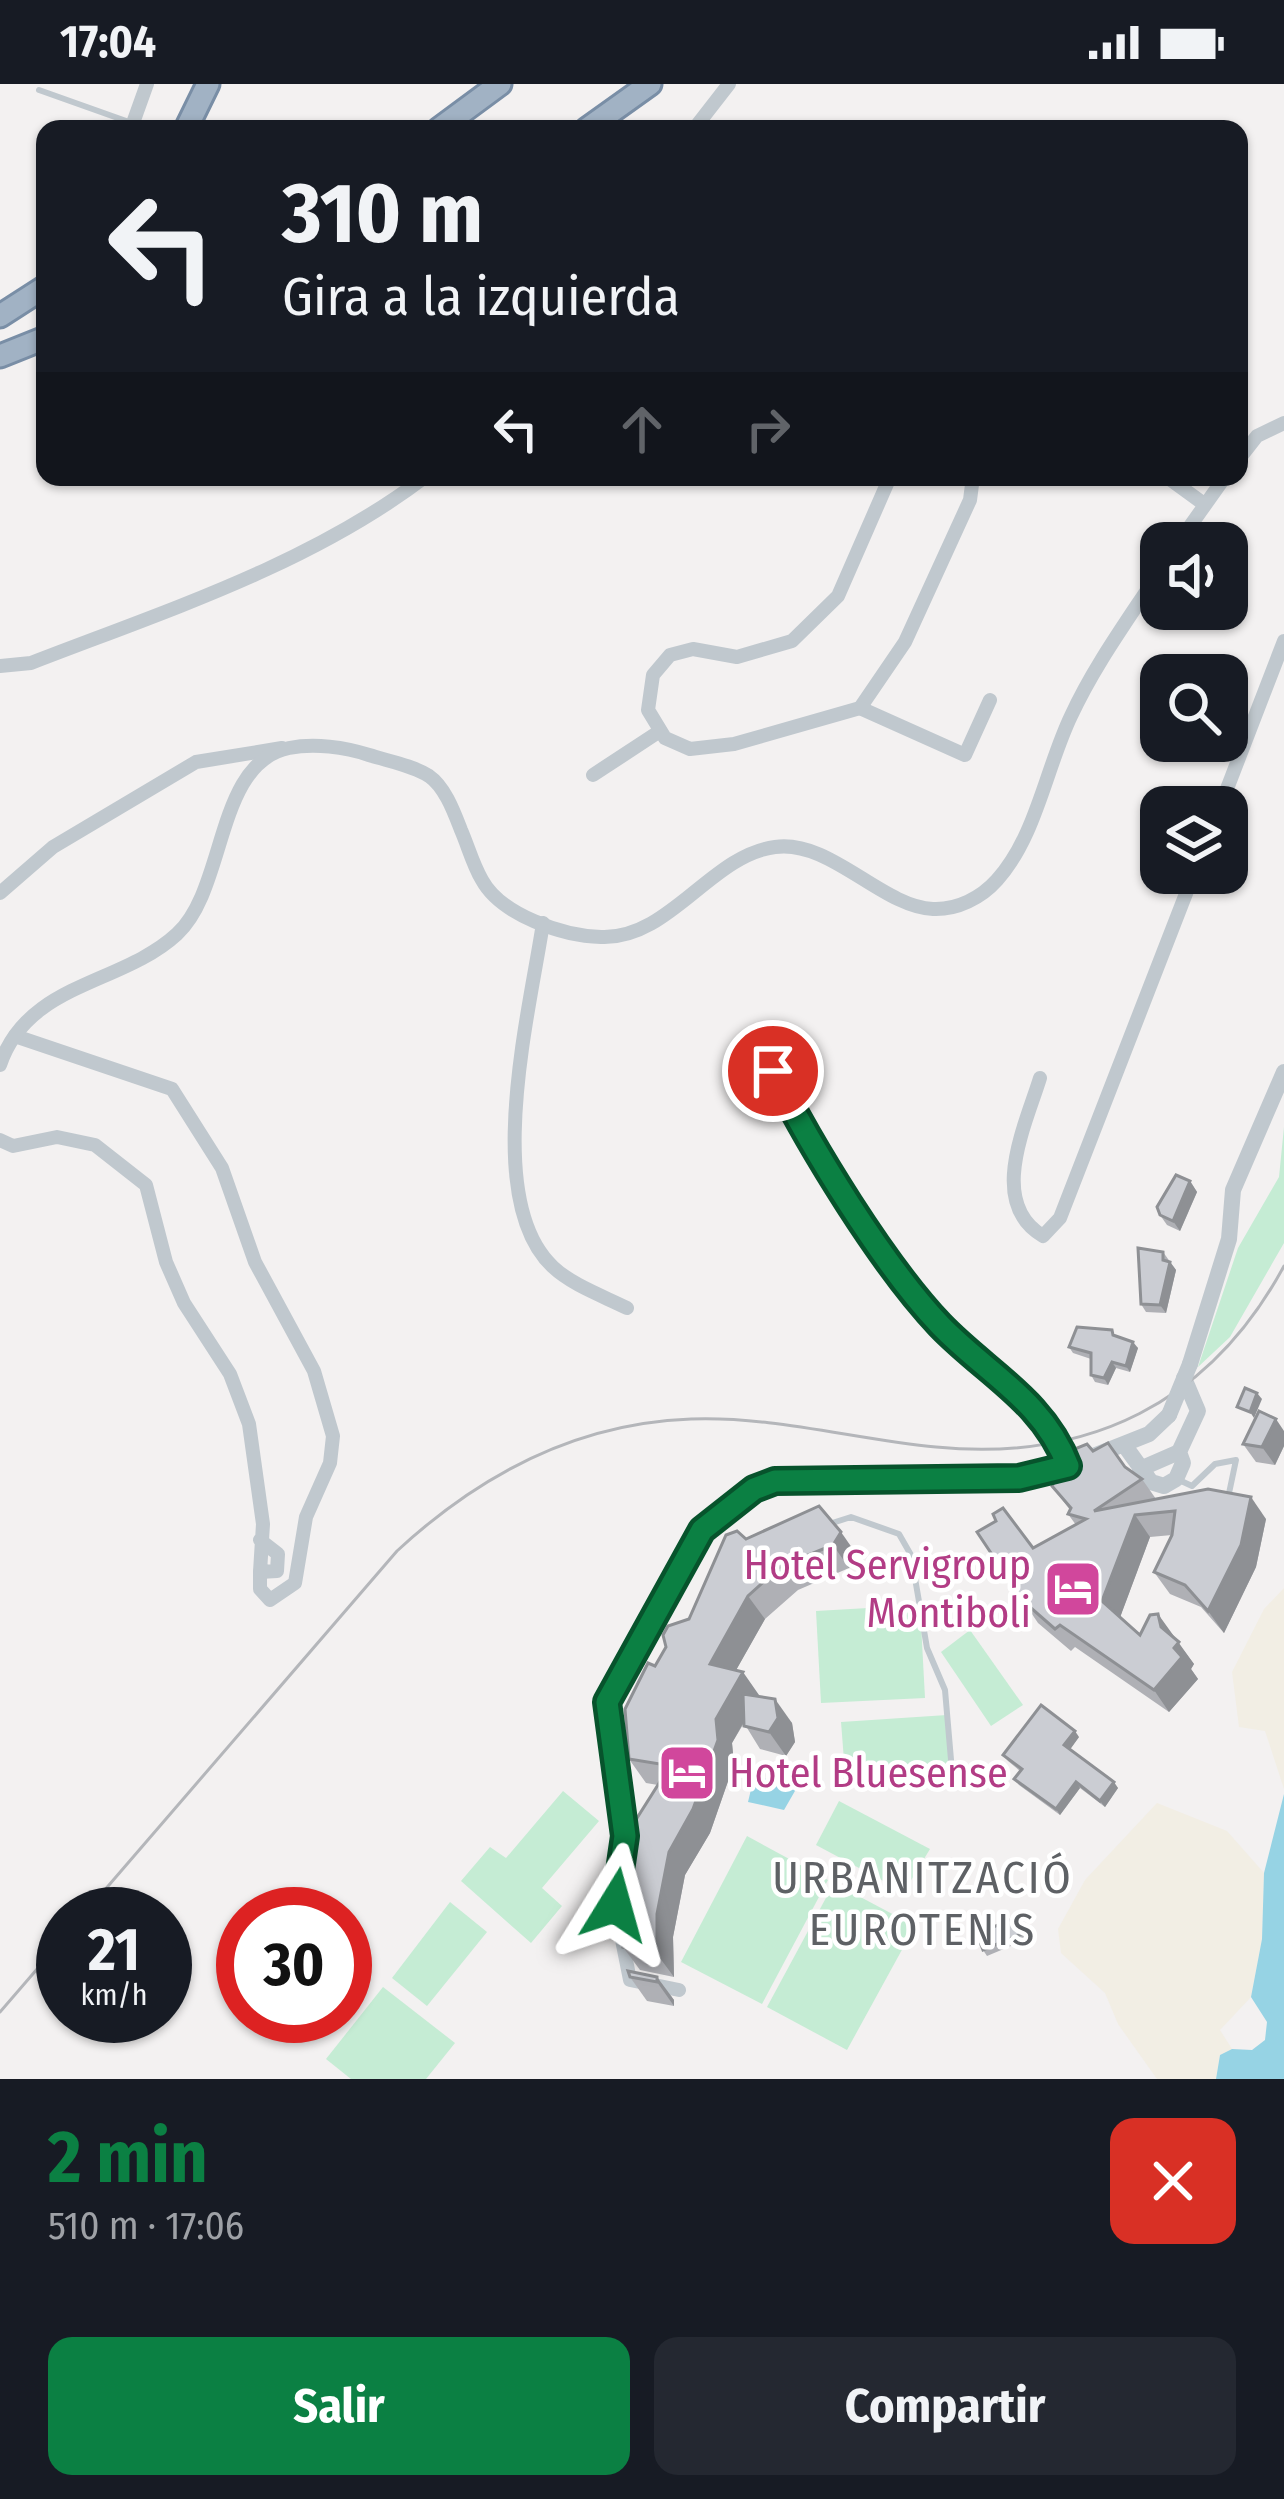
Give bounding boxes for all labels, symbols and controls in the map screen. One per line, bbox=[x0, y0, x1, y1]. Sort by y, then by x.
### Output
text: 17:04 bbox=[60, 15, 156, 69]
text: 310 m bbox=[282, 163, 483, 264]
icon: left bbox=[84, 168, 240, 324]
text: Gira a la izquierda bbox=[282, 265, 680, 329]
icon: left bbox=[483, 396, 549, 462]
icon: ahead bbox=[609, 396, 675, 462]
icon: right bbox=[735, 396, 801, 462]
map controls bbox=[1140, 522, 1248, 894]
button: sound bbox=[1140, 522, 1248, 630]
button: search bbox=[1140, 654, 1248, 762]
button: layers bbox=[1140, 786, 1248, 894]
pin bbox=[722, 1020, 824, 1122]
icon: arrive bbox=[740, 1038, 806, 1104]
place label: Hotel Servigroup Montiboli bbox=[744, 1540, 1031, 1638]
hotel icon: Hotel Servigroup Montiboli bbox=[1042, 1558, 1104, 1620]
hotel icon: Hotel Bluesense bbox=[656, 1742, 718, 1804]
place label: Hotel Bluesense bbox=[729, 1748, 1008, 1798]
position arrow bbox=[552, 1842, 678, 1968]
district label: URBANITZACIÓ EUROTENIS bbox=[772, 1851, 1074, 1957]
speed limit sign: 30 bbox=[216, 1887, 372, 2043]
text: 21 bbox=[88, 1914, 140, 1986]
text: km/h bbox=[81, 1977, 147, 2013]
text: 2 min bbox=[48, 2115, 208, 2201]
button: close bbox=[1110, 2118, 1236, 2244]
text: 510 m · 17:06 bbox=[48, 2203, 244, 2249]
button: Salir bbox=[48, 2337, 630, 2475]
button: Compartir bbox=[654, 2337, 1236, 2475]

